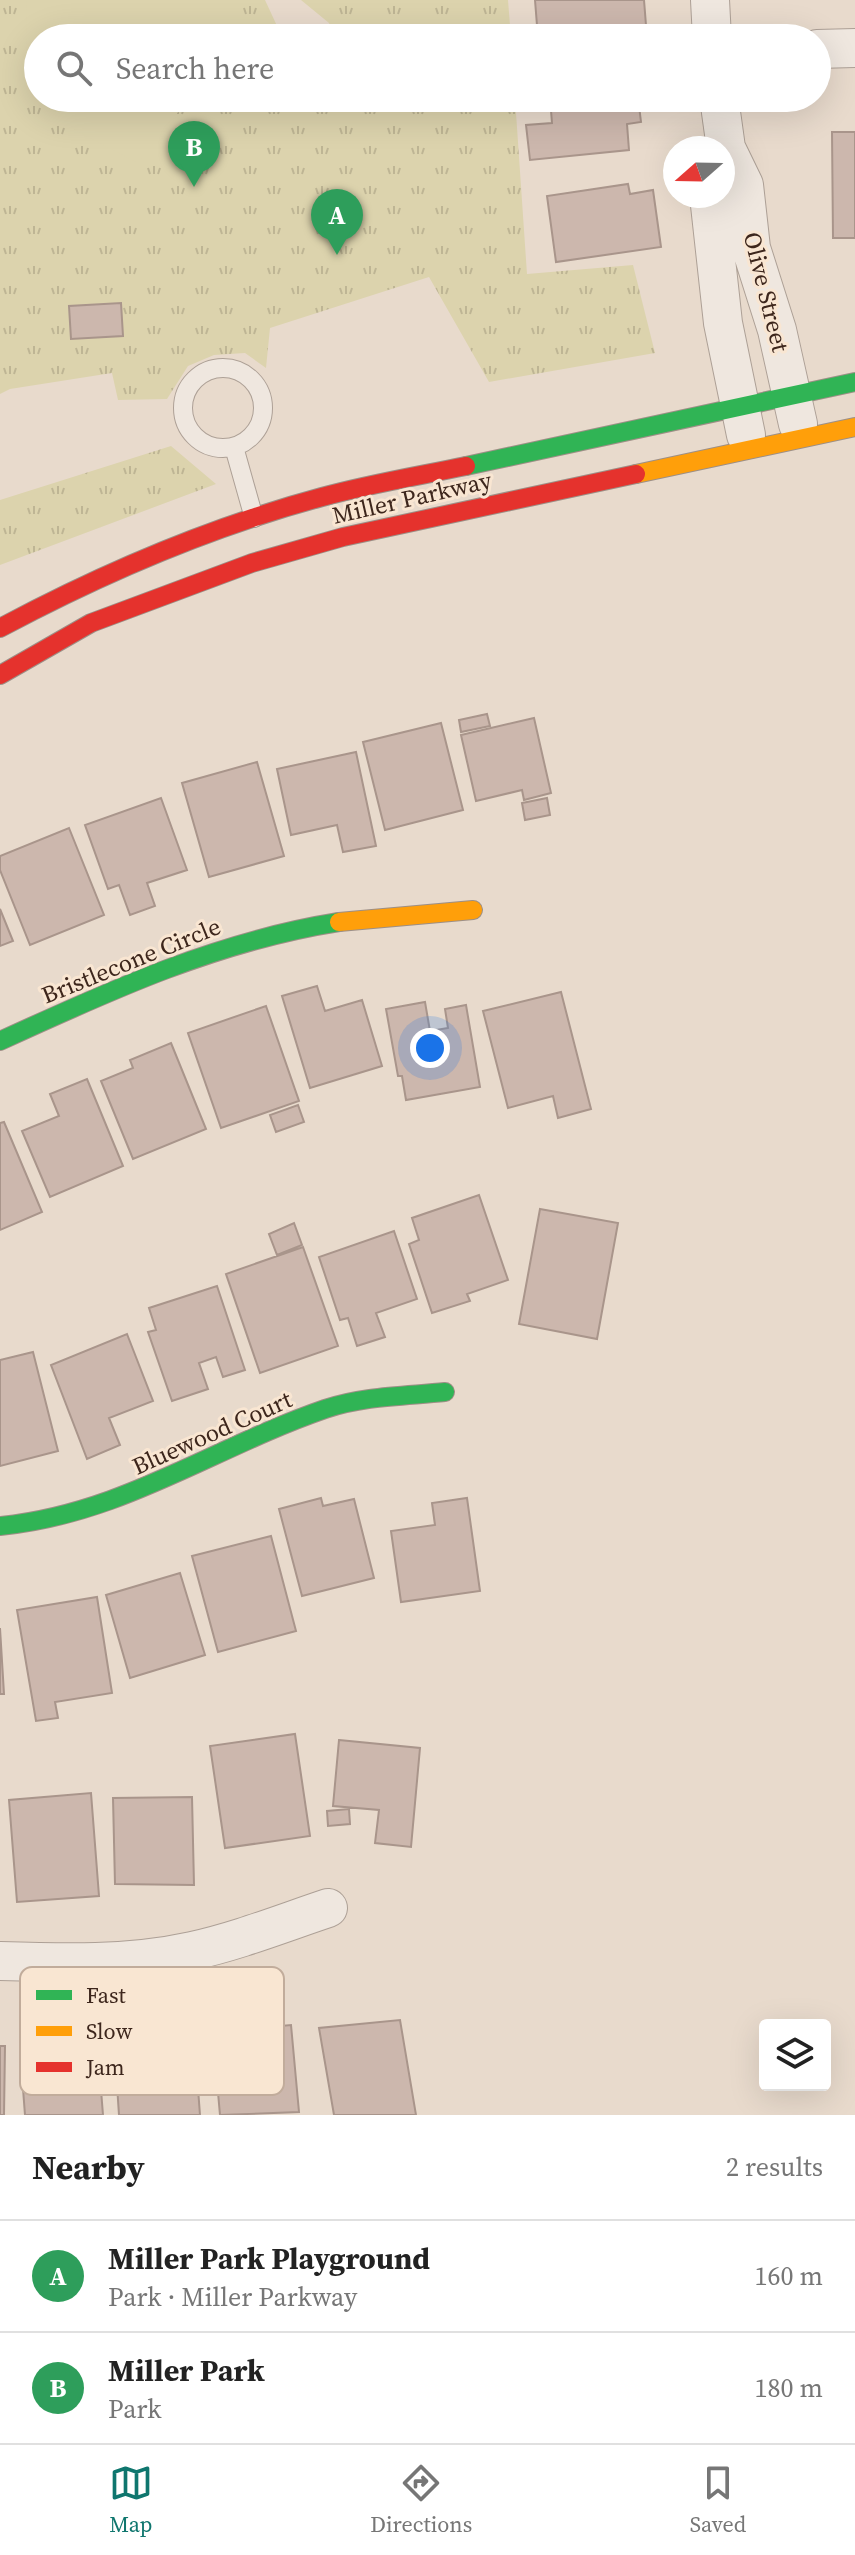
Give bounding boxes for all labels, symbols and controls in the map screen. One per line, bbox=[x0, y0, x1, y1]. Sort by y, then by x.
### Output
search box bbox=[24, 24, 831, 112]
icon: search bbox=[52, 46, 96, 90]
text: Search here bbox=[116, 48, 274, 89]
pin: B bbox=[168, 121, 220, 187]
north arrow bbox=[663, 136, 735, 208]
pin: A bbox=[311, 189, 363, 255]
street label: Olive Street bbox=[736, 228, 797, 355]
street label: Miller Parkway bbox=[329, 463, 495, 532]
street label: Bristlecone Circle bbox=[36, 910, 225, 1011]
your location bbox=[410, 1028, 450, 1068]
street label: Bluewood Court bbox=[127, 1383, 297, 1482]
legend bbox=[20, 1967, 284, 2095]
text: Fast bbox=[86, 1980, 127, 2010]
text: Slow bbox=[86, 2016, 133, 2046]
map controls bbox=[759, 2019, 831, 2091]
button: layers bbox=[759, 2019, 831, 2091]
text: Jam bbox=[85, 2052, 125, 2082]
text: Nearby bbox=[32, 2144, 145, 2190]
text: 2 results bbox=[726, 2149, 823, 2185]
text: Miller Park Playground bbox=[108, 2238, 430, 2279]
text: A bbox=[49, 2258, 67, 2294]
text: 160 m bbox=[755, 2258, 823, 2294]
text: Park · Miller Parkway bbox=[108, 2279, 357, 2315]
text: Miller Park bbox=[108, 2350, 265, 2391]
text: B bbox=[50, 2370, 66, 2406]
text: 180 m bbox=[755, 2370, 823, 2406]
text: Park bbox=[108, 2391, 161, 2427]
tab: Map bbox=[109, 2461, 153, 2539]
tab: Directions bbox=[370, 2461, 472, 2539]
tab: Saved bbox=[690, 2461, 746, 2539]

